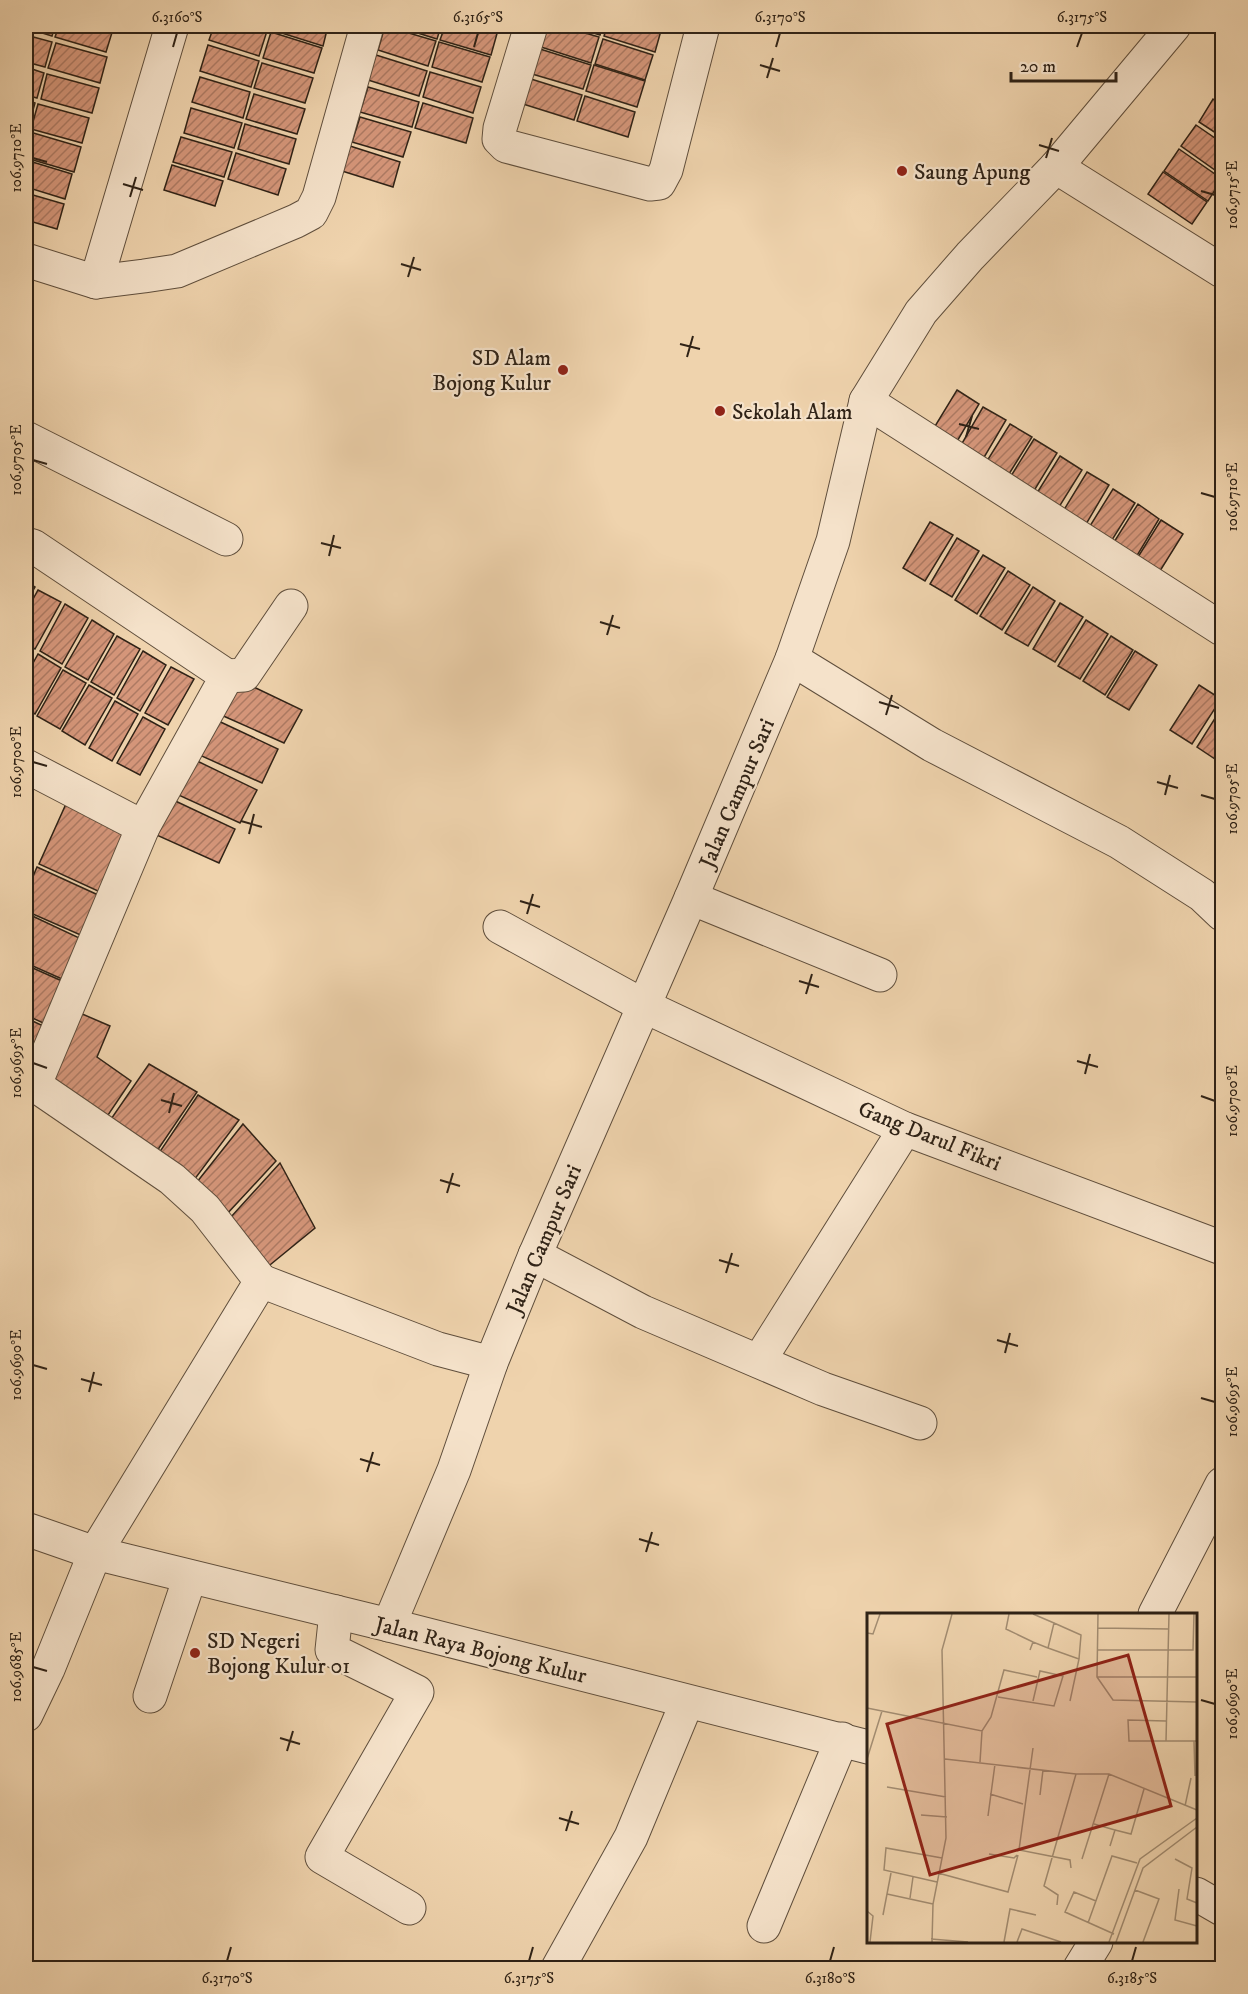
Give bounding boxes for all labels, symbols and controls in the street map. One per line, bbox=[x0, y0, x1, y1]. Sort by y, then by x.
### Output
text: 6.3160°S bbox=[152, 8, 203, 27]
text: 6.3165°S bbox=[453, 8, 503, 27]
text: 6.3170°S bbox=[754, 8, 806, 27]
text: 6.3175°S bbox=[1057, 8, 1107, 27]
scale bar bbox=[1011, 45, 1116, 83]
text: 20 m bbox=[1020, 56, 1056, 78]
text: 106.9710°E bbox=[7, 123, 26, 193]
place label: Saung Apung bbox=[914, 159, 1031, 186]
text: 106.9715°E bbox=[1223, 160, 1242, 229]
marker: Saung Apung bbox=[895, 164, 909, 178]
place label: SD Alam Bojong Kulur bbox=[432, 345, 552, 397]
marker: SD Alam Bojong Kulur bbox=[556, 363, 570, 377]
place label: Sekolah Alam bbox=[732, 399, 853, 426]
marker: Sekolah Alam bbox=[713, 404, 727, 418]
text: 106.9705°E bbox=[7, 424, 26, 496]
text: 106.9710°E bbox=[1223, 462, 1242, 532]
street label: Jalan Campur Sari bbox=[693, 715, 781, 874]
text: 106.9700°E bbox=[7, 726, 26, 798]
text: 106.9705°E bbox=[1223, 763, 1242, 835]
text: 106.9695°E bbox=[7, 1027, 26, 1098]
text: 106.9700°E bbox=[1223, 1065, 1242, 1137]
street label: Gang Darul Fikri bbox=[854, 1096, 1005, 1177]
street label: Jalan Campur Sari bbox=[500, 1161, 588, 1320]
text: 106.9690°E bbox=[7, 1329, 26, 1401]
text: 106.9695°E bbox=[1223, 1366, 1242, 1437]
street label: Jalan Raya Bojong Kulur bbox=[370, 1611, 590, 1690]
inset map bbox=[867, 1613, 1197, 1943]
place label: SD Negeri Bojong Kulur 01 bbox=[207, 1628, 350, 1680]
text: 106.9685°E bbox=[7, 1631, 26, 1702]
marker: SD Negeri Bojong Kulur 01 bbox=[188, 1646, 202, 1660]
text: 106.9690°E bbox=[1223, 1668, 1242, 1740]
text: 6.3170°S bbox=[201, 1969, 253, 1988]
text: 6.3175°S bbox=[504, 1969, 554, 1988]
text: 6.3180°S bbox=[805, 1969, 855, 1988]
text: 6.3185°S bbox=[1107, 1969, 1157, 1988]

